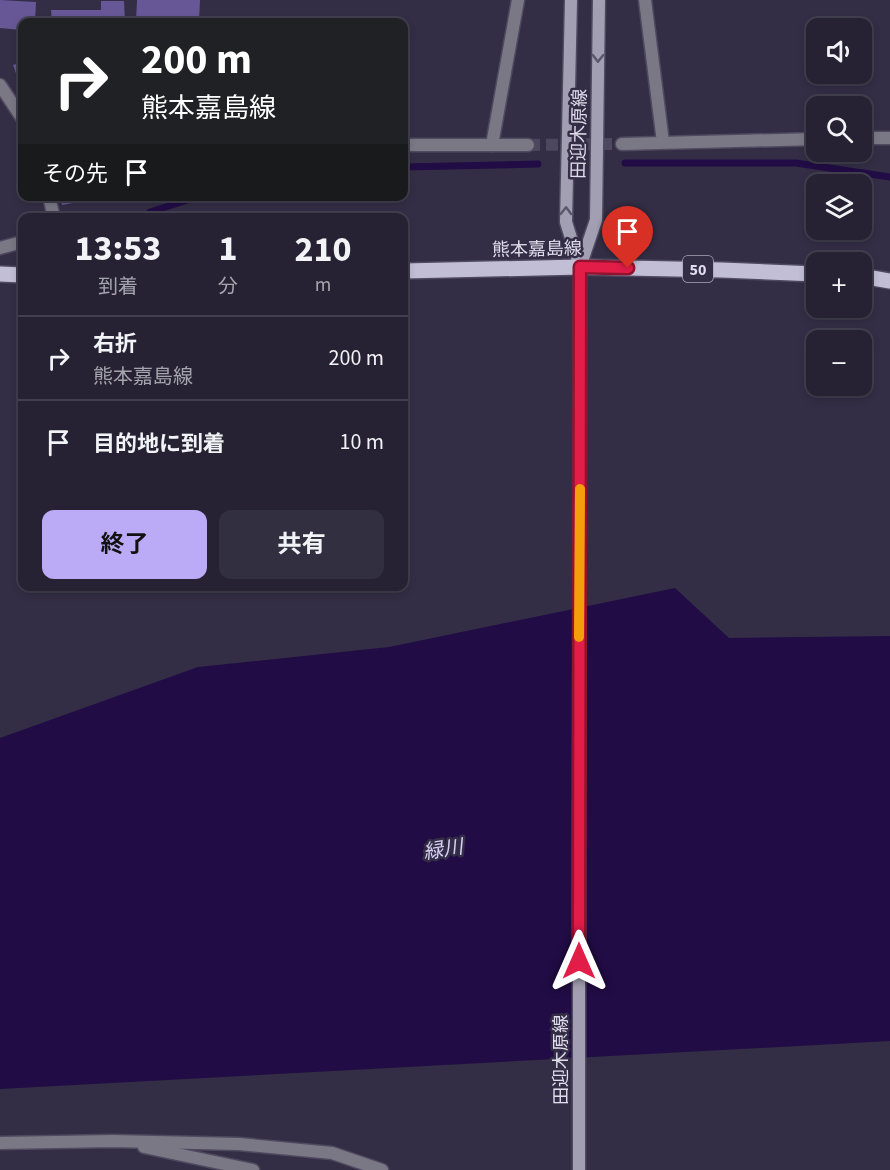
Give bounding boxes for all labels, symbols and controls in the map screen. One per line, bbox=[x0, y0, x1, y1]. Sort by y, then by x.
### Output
map controls bbox=[806, 18, 872, 396]
button: sound bbox=[806, 18, 872, 84]
text: 200 m bbox=[141, 30, 252, 90]
icon: right bbox=[42, 42, 120, 120]
one-way arrow bbox=[592, 54, 605, 63]
text: 熊本嘉島線 bbox=[141, 89, 276, 128]
street label: 田迎木原線 bbox=[566, 89, 593, 179]
button: search bbox=[806, 96, 872, 162]
icon: arrive bbox=[120, 156, 153, 189]
text: その先 bbox=[42, 158, 108, 190]
button: layers bbox=[806, 174, 872, 240]
one-way arrow bbox=[560, 206, 572, 215]
pin bbox=[602, 206, 653, 268]
icon: arrive bbox=[611, 215, 644, 248]
text: 13:53 bbox=[75, 223, 161, 274]
text: 1 bbox=[218, 223, 237, 274]
text: 210 bbox=[294, 224, 351, 275]
street label: 熊本嘉島線 bbox=[492, 236, 582, 263]
button: + bbox=[806, 252, 872, 318]
road number: 50 bbox=[683, 256, 713, 282]
text: m bbox=[315, 271, 331, 299]
text: 到着 bbox=[98, 273, 138, 301]
text: 分 bbox=[218, 273, 238, 301]
text: 右折 bbox=[93, 328, 137, 360]
button: − bbox=[806, 330, 872, 396]
icon: right bbox=[42, 342, 75, 375]
text: 200 m bbox=[329, 342, 384, 374]
text: 熊本嘉島線 bbox=[93, 363, 193, 391]
icon: arrive bbox=[42, 426, 75, 459]
text: 10 m bbox=[339, 426, 384, 458]
text: 目的地に到着 bbox=[93, 428, 225, 460]
button: 終了 bbox=[42, 510, 207, 579]
button: 共有 bbox=[219, 510, 384, 579]
water label: 緑川 bbox=[421, 833, 467, 867]
position arrow bbox=[547, 929, 611, 993]
street label: 田迎木原線 bbox=[549, 1015, 574, 1105]

